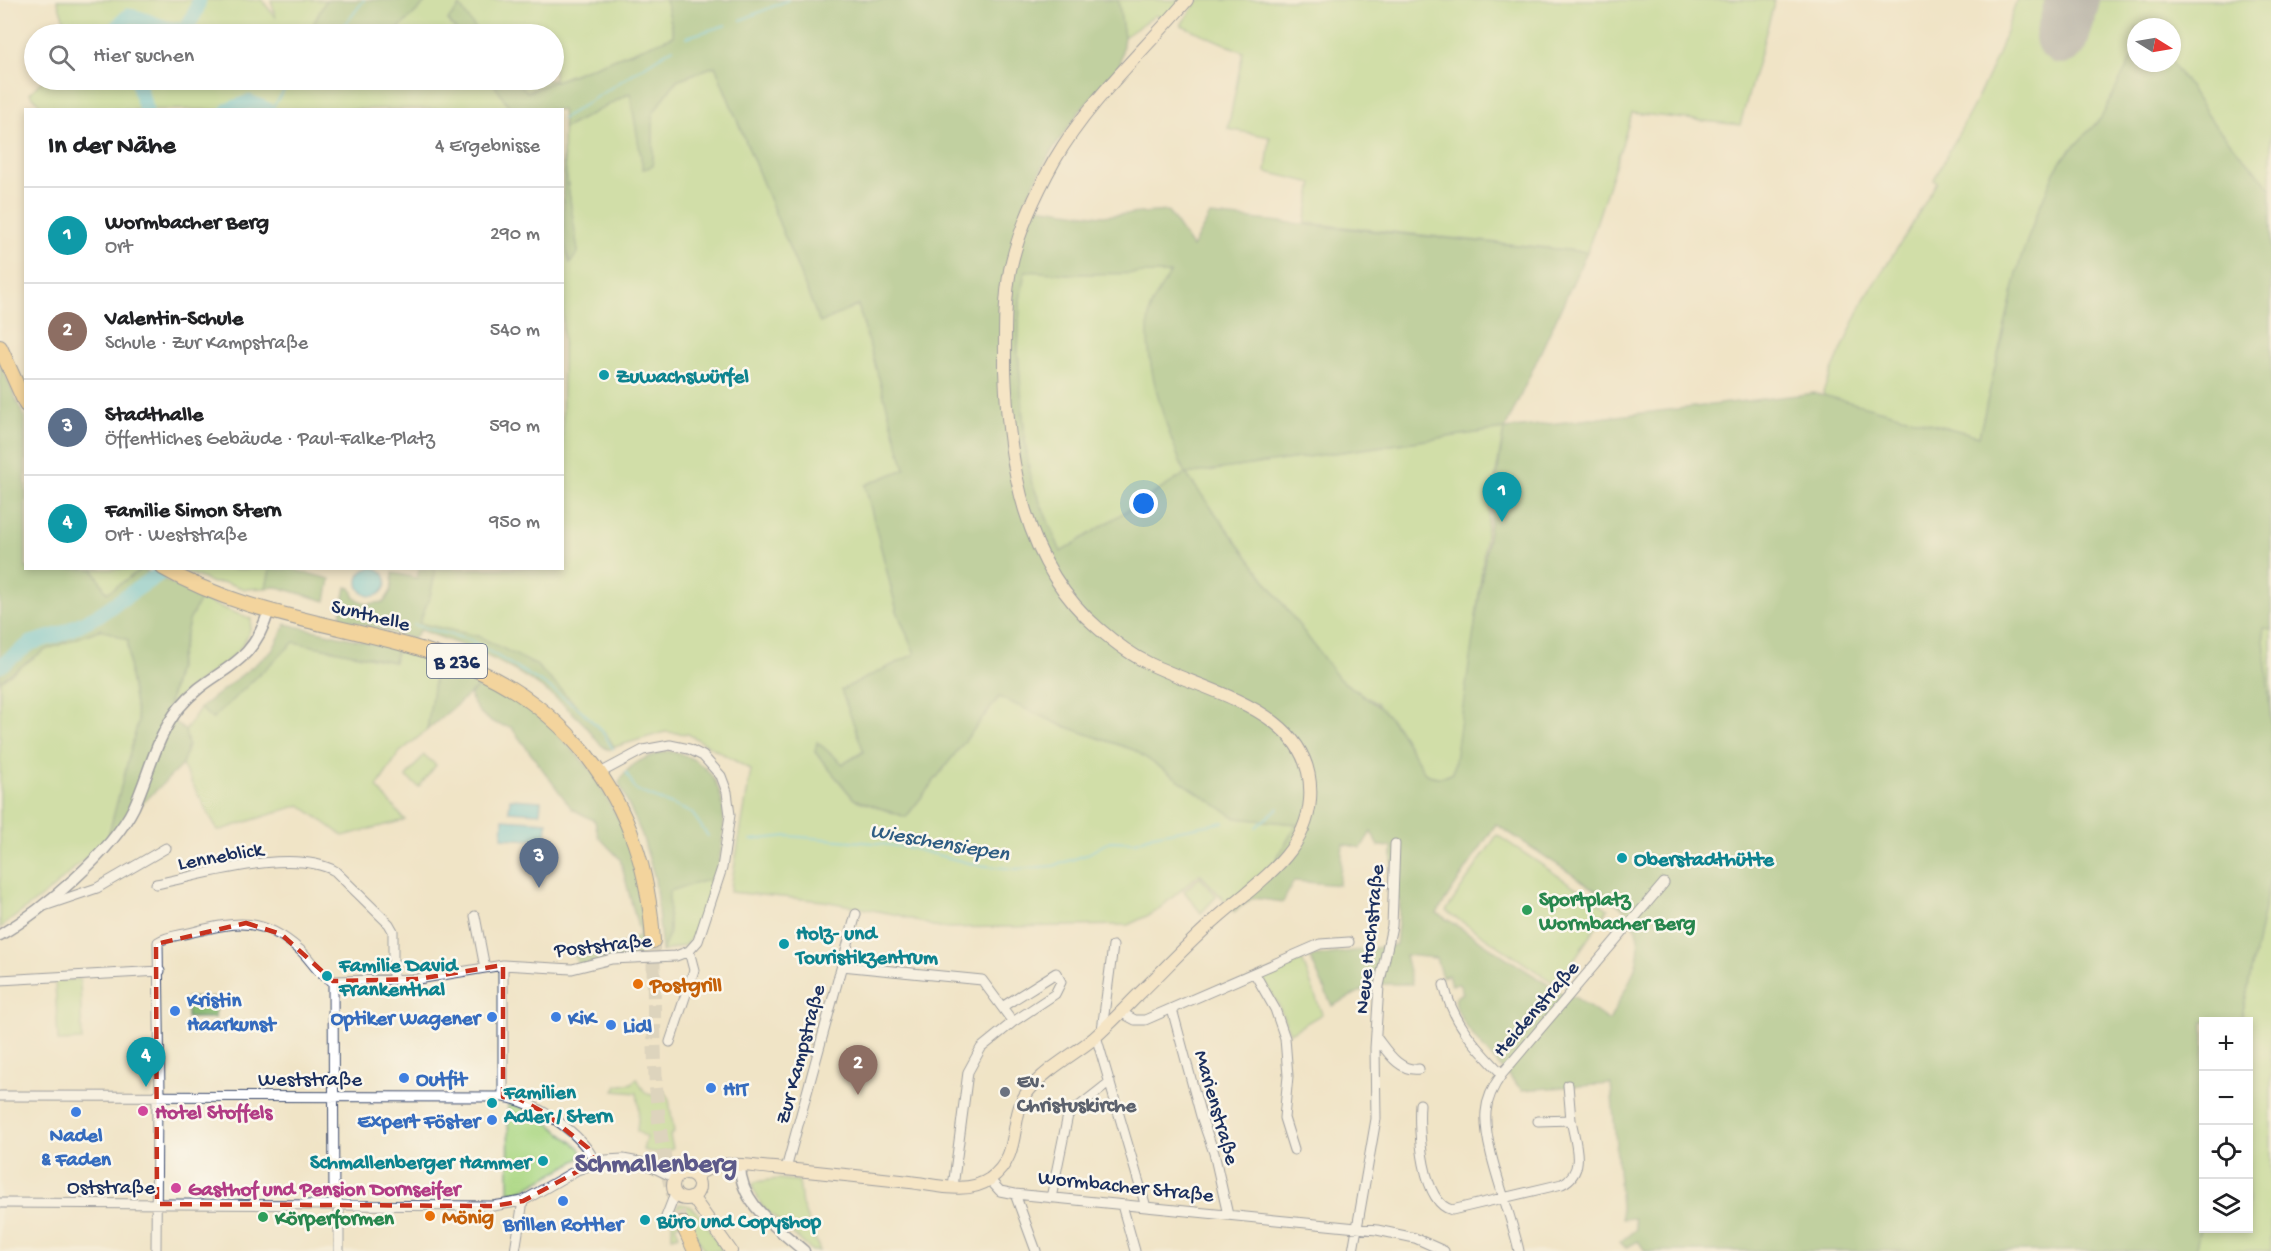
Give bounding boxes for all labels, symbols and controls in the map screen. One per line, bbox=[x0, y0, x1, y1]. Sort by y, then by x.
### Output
north arrow bbox=[2127, 18, 2181, 72]
search box bbox=[24, 24, 564, 90]
icon: search bbox=[45, 41, 78, 74]
text: Hier suchen bbox=[93, 44, 194, 70]
text: In der Nähe bbox=[48, 132, 176, 163]
text: 4 Ergebnisse bbox=[435, 136, 540, 159]
text: Wormbacher Berg bbox=[105, 211, 269, 237]
text: 1 bbox=[63, 224, 72, 247]
text: 290 m bbox=[490, 224, 540, 247]
text: Ort bbox=[105, 237, 132, 260]
text: Valentin-Schule bbox=[105, 307, 243, 333]
text: 2 bbox=[63, 320, 72, 343]
text: 540 m bbox=[490, 320, 540, 343]
text: Schule · Zur Kampstraße bbox=[105, 333, 308, 356]
place label: Zuwachswürfel bbox=[616, 366, 749, 391]
marker: Zuwachswürfel bbox=[597, 368, 611, 382]
text: Stadthalle bbox=[105, 403, 203, 429]
text: 3 bbox=[62, 416, 73, 439]
text: 590 m bbox=[489, 416, 540, 439]
text: Öffentliches Gebäude · Paul-Falke-Platz bbox=[105, 429, 435, 452]
pin: 1 bbox=[1482, 472, 1522, 522]
your location bbox=[1129, 489, 1158, 518]
text: Familie Simon Stern bbox=[105, 499, 282, 525]
text: 4 bbox=[63, 512, 72, 535]
text: 950 m bbox=[489, 512, 540, 535]
text: Ort · Weststraße bbox=[105, 525, 247, 548]
street label: Sunthelle bbox=[328, 596, 413, 640]
road number: B 236 bbox=[427, 644, 487, 678]
water label: Wieschensiepen bbox=[868, 819, 1011, 869]
street label: Lenneblick bbox=[176, 838, 268, 878]
pin: 3 bbox=[520, 838, 558, 888]
place label: Oberstadthütte bbox=[1634, 849, 1775, 874]
marker: Oberstadthütte bbox=[1615, 851, 1629, 865]
street label: Neue Hochstraße bbox=[1351, 862, 1392, 1016]
place label: Sportplatz Wormbacher Berg bbox=[1538, 889, 1696, 938]
marker: Sportplatz Wormbacher Berg bbox=[1520, 903, 1534, 917]
place label: Holz- und Touristikzentrum bbox=[794, 923, 938, 972]
street label: Poststraße bbox=[552, 930, 654, 965]
marker: Holz- und Touristikzentrum bbox=[777, 937, 791, 951]
place label: Familie David Frankenthal bbox=[338, 955, 460, 1004]
street label: Heidenstraße bbox=[1489, 956, 1587, 1064]
marker: Familie David Frankenthal bbox=[320, 969, 334, 983]
place label: Postgrill bbox=[649, 975, 722, 1000]
marker: Postgrill bbox=[631, 977, 645, 991]
street label: Zur Kampstraße bbox=[772, 981, 833, 1127]
place label: Kristin Haarkunst bbox=[186, 990, 278, 1039]
marker: Kristin Haarkunst bbox=[168, 1004, 182, 1018]
place label: Optiker Wagener bbox=[331, 1008, 483, 1033]
place label: KiK bbox=[567, 1008, 598, 1033]
marker: Optiker Wagener bbox=[485, 1010, 499, 1024]
marker: KiK bbox=[549, 1010, 563, 1024]
place label: Lidl bbox=[623, 1016, 653, 1041]
map controls bbox=[2199, 1017, 2253, 1233]
button: + bbox=[2199, 1017, 2253, 1071]
marker: Lidl bbox=[604, 1018, 618, 1032]
pin: 4 bbox=[126, 1038, 166, 1087]
pin: 2 bbox=[838, 1046, 878, 1095]
street label: Marienstraße bbox=[1186, 1048, 1243, 1169]
street label: Weststraße bbox=[258, 1069, 363, 1094]
place label: Outfit bbox=[416, 1069, 469, 1094]
marker: Outfit bbox=[397, 1071, 411, 1085]
place label: Ev. Christuskirche bbox=[1016, 1071, 1137, 1120]
button: − bbox=[2199, 1071, 2253, 1125]
place label: HIT bbox=[723, 1079, 750, 1104]
marker: HIT bbox=[704, 1081, 718, 1095]
place label: Familien Adler / Stern bbox=[503, 1082, 614, 1131]
marker: Ev. Christuskirche bbox=[998, 1085, 1012, 1099]
marker: Familien Adler / Stern bbox=[485, 1096, 499, 1110]
place label: Hotel Stoffels bbox=[155, 1102, 273, 1127]
marker: Hotel Stoffels bbox=[136, 1104, 150, 1118]
marker: Nadel & Faden bbox=[69, 1105, 83, 1119]
place label: Expert Föster bbox=[357, 1111, 483, 1136]
marker: Expert Föster bbox=[485, 1113, 499, 1127]
place label: Nadel & Faden bbox=[41, 1125, 112, 1174]
button: locate bbox=[2199, 1125, 2253, 1179]
district label: Schmallenberg bbox=[575, 1150, 737, 1182]
place label: Schmallenberger Hammer bbox=[310, 1152, 534, 1177]
marker: Schmallenberger Hammer bbox=[536, 1154, 550, 1168]
street label: Wormbacher Straße bbox=[1037, 1167, 1216, 1210]
street label: Oststraße bbox=[67, 1177, 156, 1202]
place label: Gasthof und Pension Dornseifer bbox=[188, 1179, 463, 1204]
button: layers bbox=[2199, 1179, 2253, 1233]
marker: Gasthof und Pension Dornseifer bbox=[169, 1181, 183, 1195]
marker: Brillen Rottler bbox=[556, 1194, 570, 1208]
place label: Mönig bbox=[442, 1207, 494, 1232]
place label: Körperformen bbox=[274, 1208, 395, 1233]
marker: Mönig bbox=[423, 1209, 437, 1223]
marker: Körperformen bbox=[256, 1210, 270, 1224]
place label: Büro und Copyshop bbox=[656, 1211, 822, 1236]
marker: Büro und Copyshop bbox=[638, 1213, 652, 1227]
place label: Brillen Rottler bbox=[502, 1214, 625, 1239]

